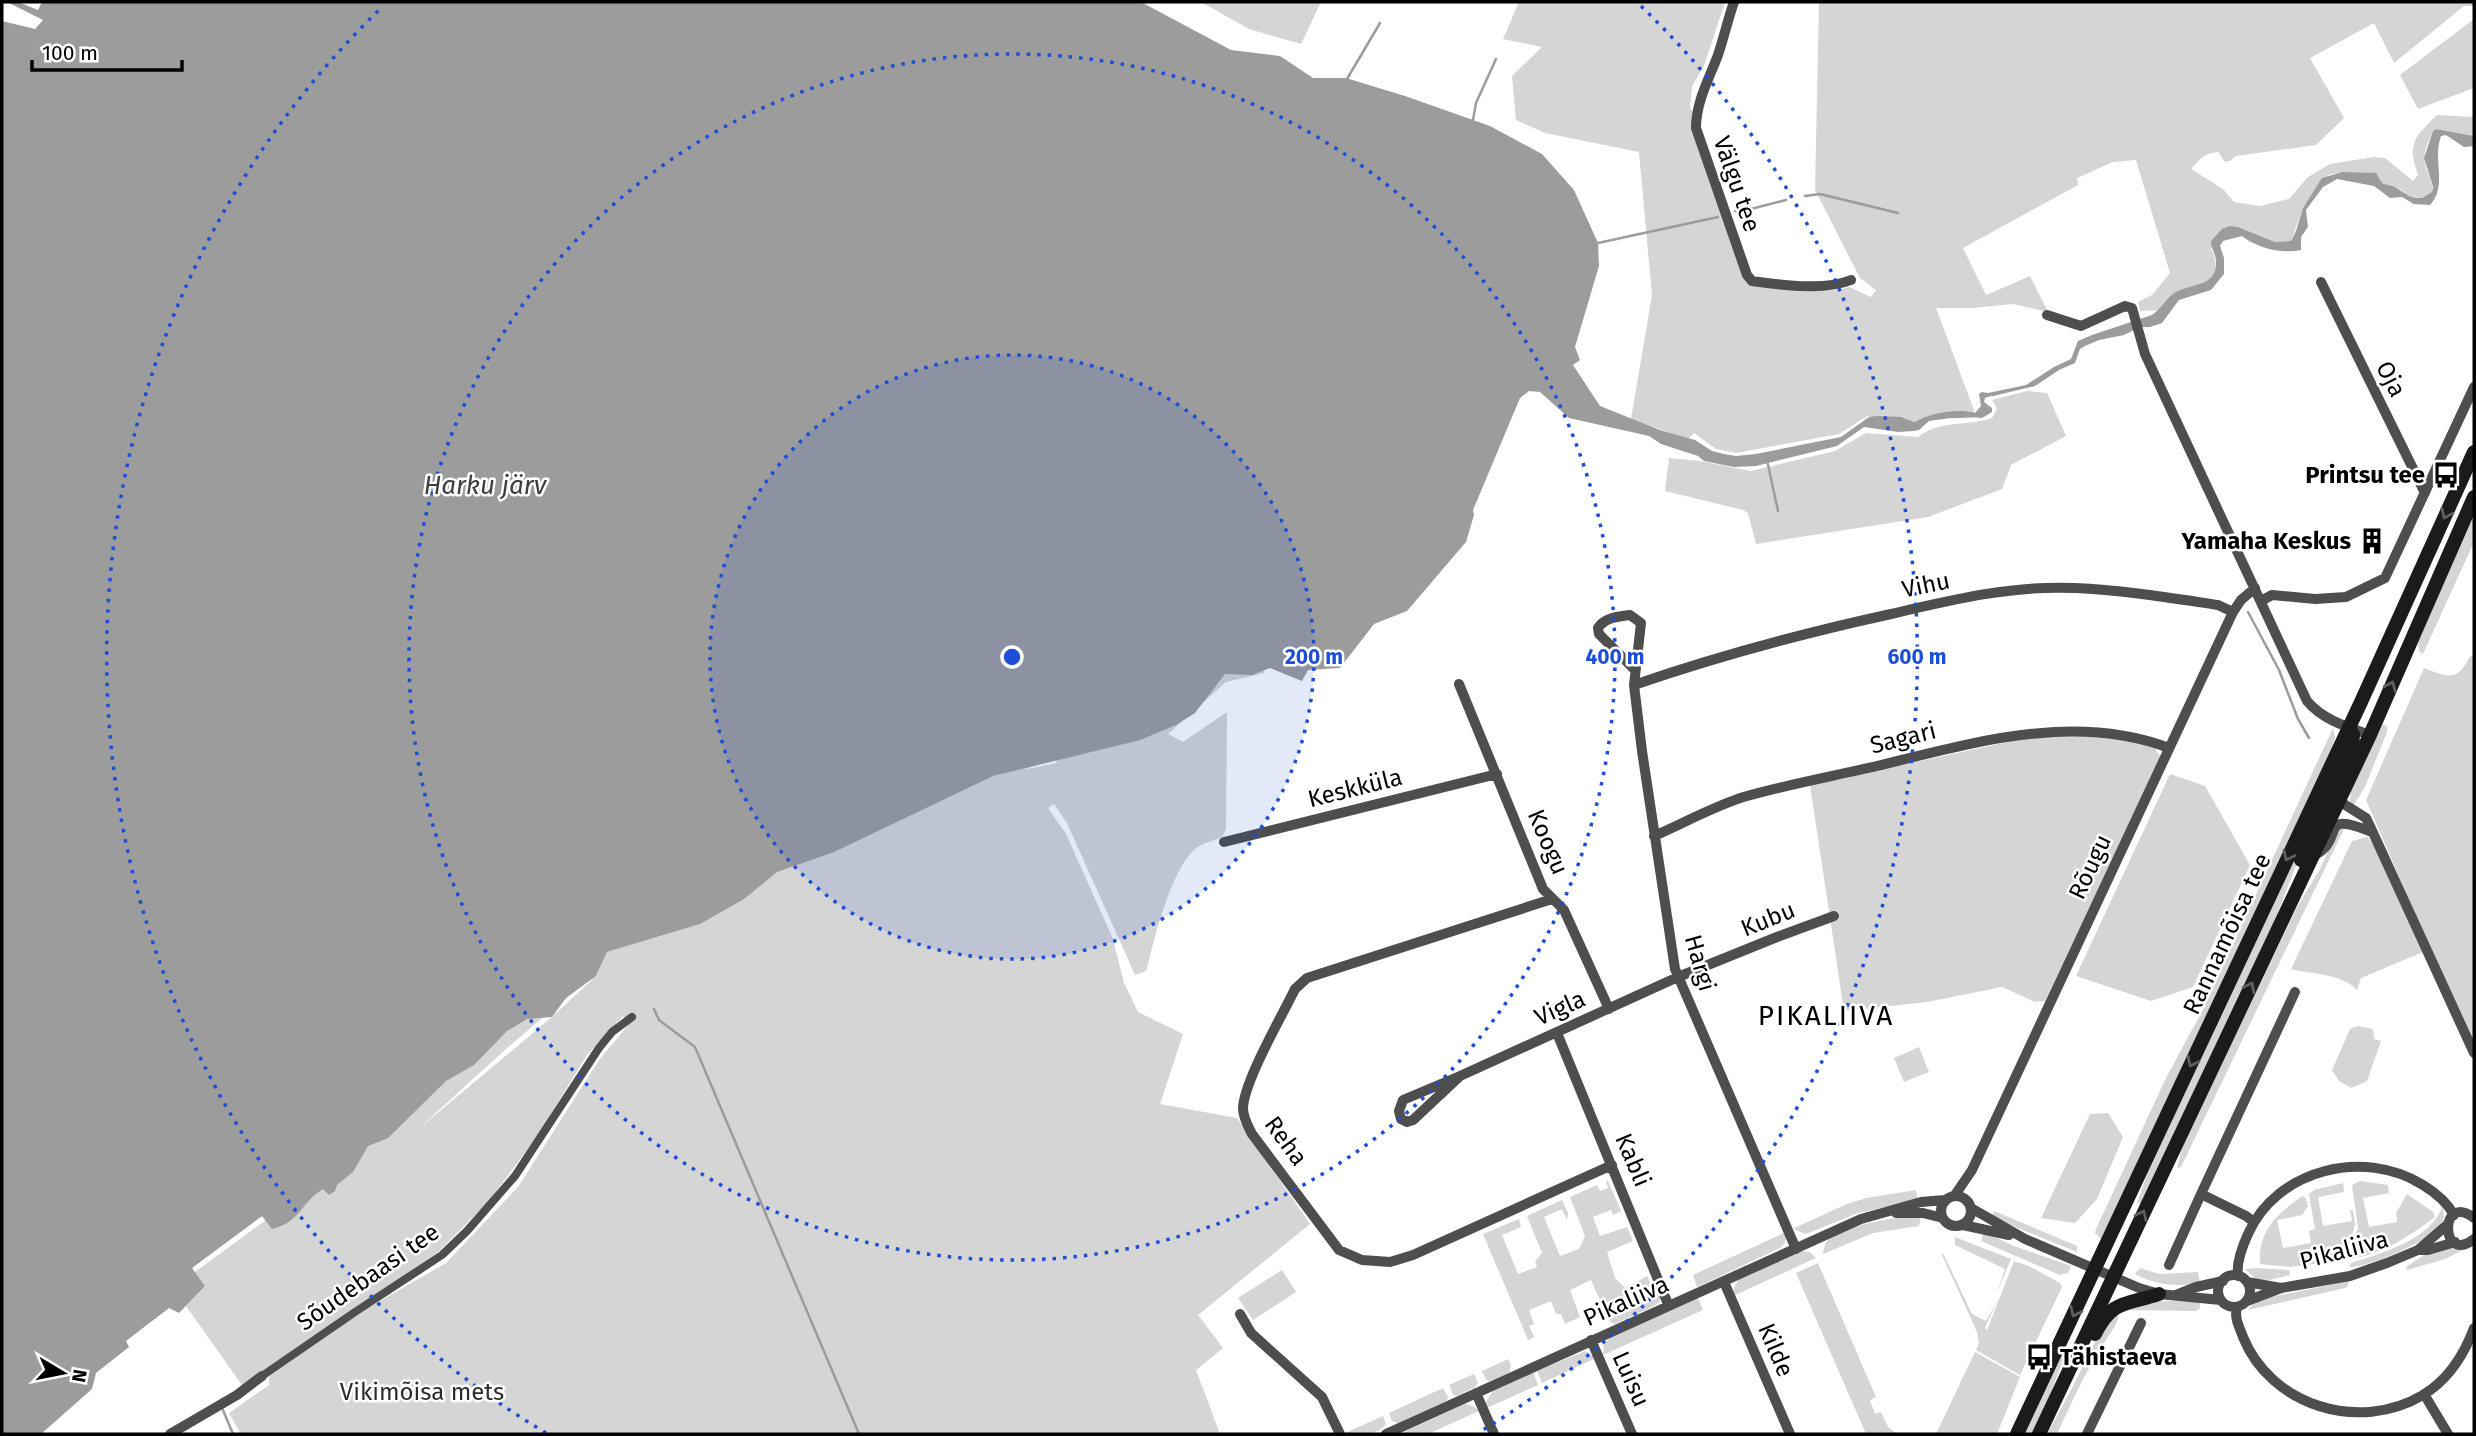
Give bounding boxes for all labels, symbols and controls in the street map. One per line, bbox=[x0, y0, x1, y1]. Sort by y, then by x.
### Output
scale bar bbox=[32, 28, 182, 72]
text: 100 m bbox=[42, 40, 98, 66]
street label: Välgu tee bbox=[1708, 133, 1766, 235]
street label: Oja bbox=[2370, 356, 2412, 402]
bus stop icon: Printsu tee bbox=[2431, 460, 2461, 490]
place label: Printsu tee bbox=[2305, 461, 2425, 489]
water label: Harku järv bbox=[424, 470, 548, 501]
one-way arrow bbox=[2440, 507, 2454, 519]
building icon: Yamaha Keskus bbox=[2357, 526, 2387, 556]
place label: Yamaha Keskus bbox=[2181, 527, 2351, 555]
street label: Vihu bbox=[1900, 566, 1952, 604]
text: 200 m bbox=[1285, 644, 1343, 670]
text: 400 m bbox=[1585, 644, 1645, 670]
text: 600 m bbox=[1887, 644, 1947, 670]
centre of rings bbox=[1000, 645, 1024, 669]
one-way arrow bbox=[2383, 681, 2397, 693]
street label: Sagari bbox=[1867, 716, 1939, 760]
street label: Keskküla bbox=[1305, 763, 1405, 813]
street label: Koogu bbox=[1522, 805, 1574, 879]
street label: Rõugu bbox=[2063, 830, 2117, 904]
street label: Rannamõisa tee bbox=[2177, 849, 2277, 1019]
one-way arrow bbox=[2283, 849, 2297, 861]
street label: Kubu bbox=[1737, 896, 1799, 942]
street label: Hargi bbox=[1679, 931, 1721, 995]
one-way arrow bbox=[2242, 982, 2256, 994]
street label: Vigla bbox=[1530, 985, 1590, 1031]
district label: PIKALIIVA bbox=[1758, 999, 1894, 1032]
one-way arrow bbox=[2186, 1055, 2200, 1067]
street label: Reha bbox=[1259, 1111, 1313, 1171]
street label: Kabli bbox=[1609, 1129, 1657, 1191]
one-way arrow bbox=[2133, 1210, 2147, 1222]
street label: Sõudebaasi tee bbox=[292, 1218, 444, 1336]
street label: Pikaliiva bbox=[2297, 1225, 2391, 1275]
street label: Pikaliiva bbox=[1579, 1270, 1673, 1332]
one-way arrow bbox=[2069, 1305, 2083, 1317]
street label: Kilde bbox=[1752, 1319, 1800, 1381]
north arrow bbox=[28, 1338, 98, 1408]
bus stop icon: Tähistaeva bbox=[2024, 1342, 2054, 1372]
place label: Tähistaeva bbox=[2060, 1343, 2177, 1371]
street label: Luisu bbox=[1607, 1347, 1655, 1411]
text: N bbox=[67, 1368, 92, 1384]
park label: Vikimõisa mets bbox=[340, 1378, 504, 1406]

